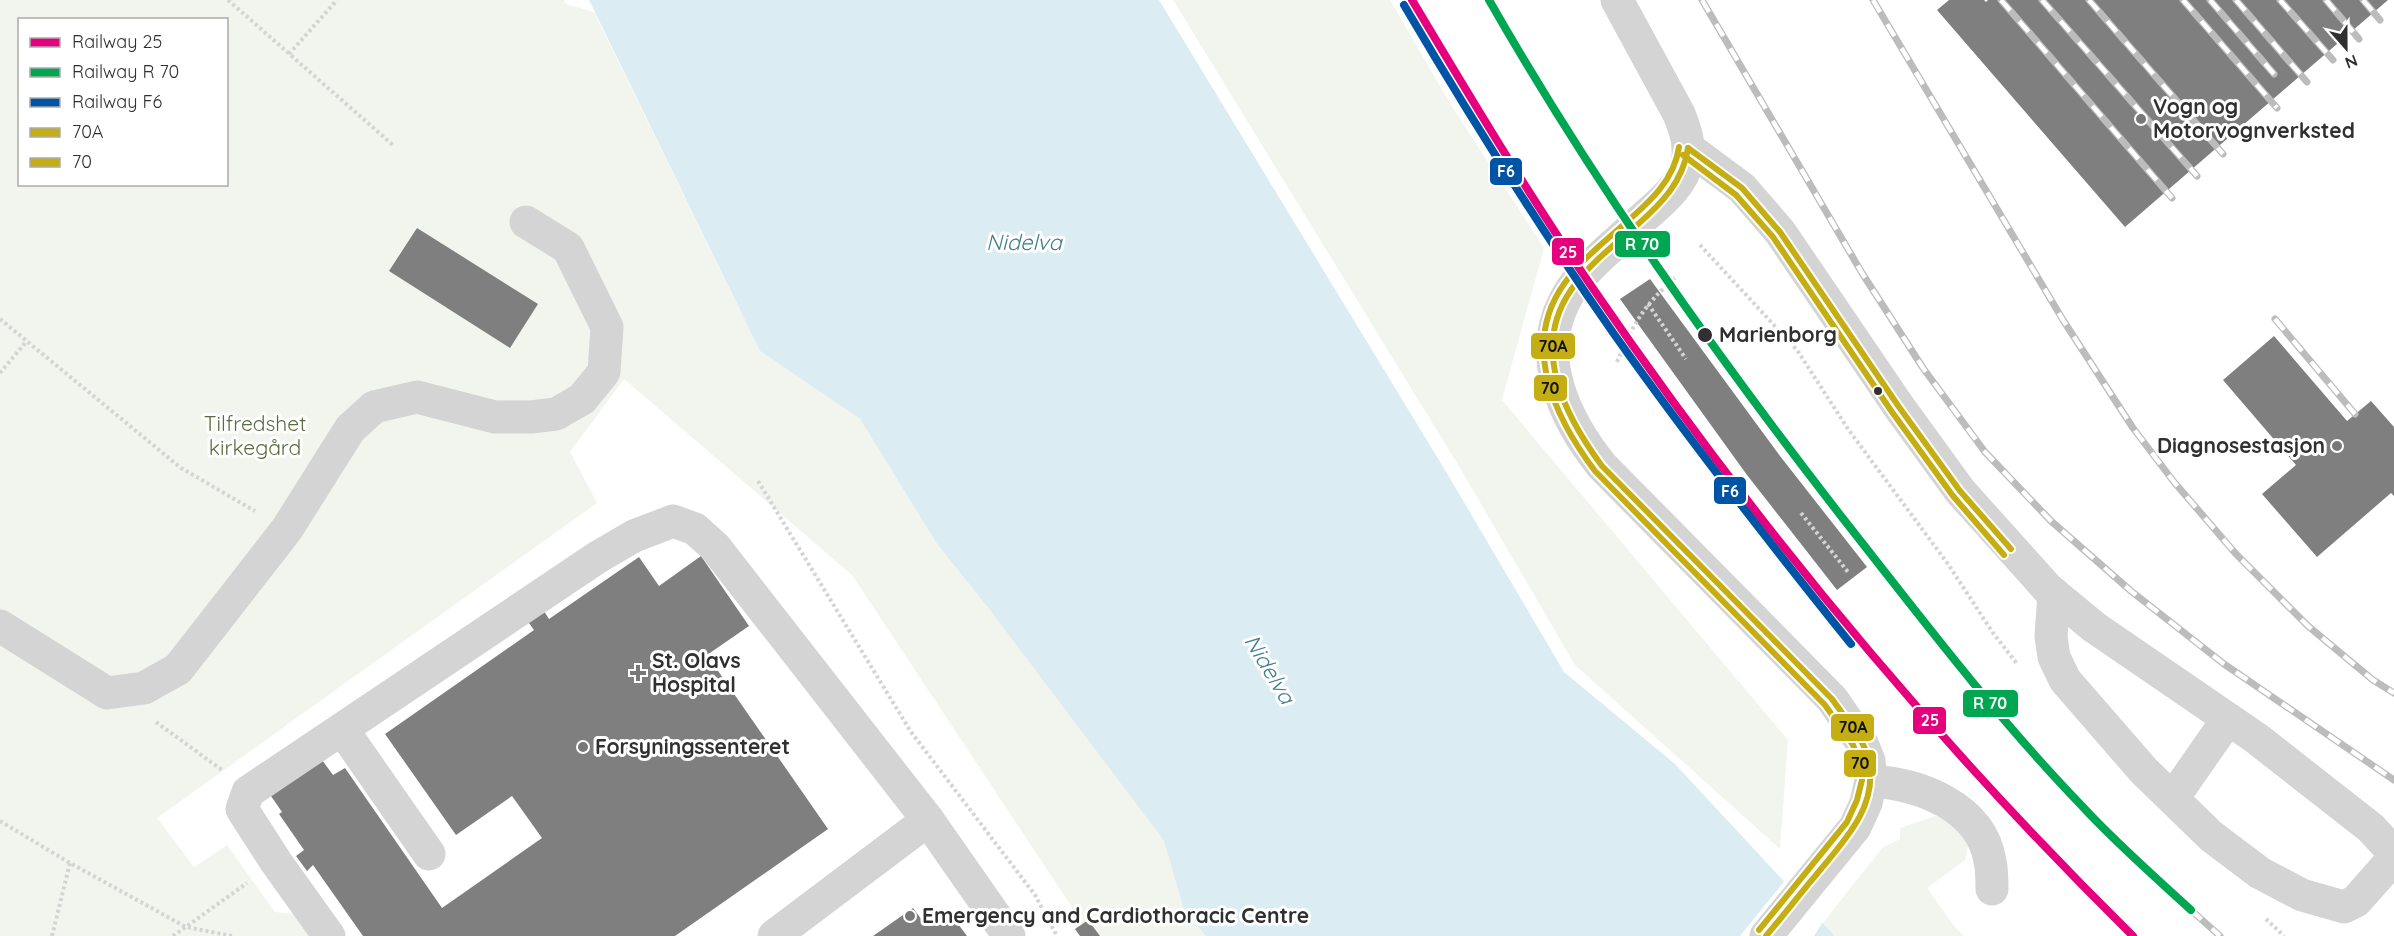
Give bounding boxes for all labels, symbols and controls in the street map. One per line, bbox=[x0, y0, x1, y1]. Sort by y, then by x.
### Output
legend bbox=[18, 18, 228, 186]
north arrow bbox=[2316, 18, 2376, 78]
text: Railway 25 bbox=[72, 30, 162, 53]
text: N bbox=[2342, 51, 2360, 73]
text: Railway R 70 bbox=[72, 60, 179, 83]
text: Railway F6 bbox=[72, 90, 163, 113]
place label: Vogn og Motorvognverksted bbox=[2153, 93, 2355, 143]
marker: Vogn og Motorvognverksted bbox=[2134, 112, 2148, 126]
text: 70A bbox=[72, 120, 104, 143]
text: 70 bbox=[72, 150, 92, 173]
line badge: F6 bbox=[1489, 157, 1523, 186]
text: F6 bbox=[1497, 161, 1515, 181]
water label: Nidelva bbox=[986, 228, 1064, 256]
line badge: R 70 bbox=[1614, 230, 1671, 258]
text: R 70 bbox=[1625, 234, 1659, 254]
line badge: 25 bbox=[1551, 237, 1585, 266]
text: 25 bbox=[1559, 242, 1577, 262]
place label: Marienborg bbox=[1719, 321, 1837, 347]
marker: Marienborg bbox=[1696, 326, 1714, 344]
line badge: 70A bbox=[1530, 332, 1576, 360]
text: 70A bbox=[1539, 336, 1568, 356]
line badge: 70 bbox=[1533, 374, 1568, 402]
text: 70 bbox=[1541, 378, 1559, 398]
unlabelled marker bbox=[1872, 385, 1884, 397]
park label: Tilfredshet kirkegård bbox=[204, 410, 306, 460]
place label: Diagnosestasjon bbox=[2157, 432, 2325, 458]
marker: Diagnosestasjon bbox=[2330, 439, 2344, 453]
line badge: F6 bbox=[1713, 476, 1747, 505]
text: F6 bbox=[1721, 481, 1739, 501]
water label: Nidelva bbox=[1238, 629, 1302, 710]
place label: St. Olavs Hospital bbox=[652, 647, 741, 697]
marker: St. Olavs Hospital bbox=[629, 664, 647, 682]
line badge: R 70 bbox=[1962, 689, 2019, 718]
text: R 70 bbox=[1973, 693, 2007, 713]
line badge: 25 bbox=[1912, 706, 1947, 735]
text: 25 bbox=[1921, 710, 1939, 730]
line badge: 70A bbox=[1830, 713, 1875, 742]
text: 70A bbox=[1839, 717, 1868, 737]
place label: Forsyningssenteret bbox=[595, 733, 790, 759]
marker: Forsyningssenteret bbox=[576, 740, 590, 754]
line badge: 70 bbox=[1843, 749, 1877, 778]
text: 70 bbox=[1851, 753, 1869, 773]
place label: Emergency and Cardiothoracic Centre bbox=[922, 902, 1309, 928]
marker: Emergency and Cardiothoracic Centre bbox=[903, 909, 917, 923]

